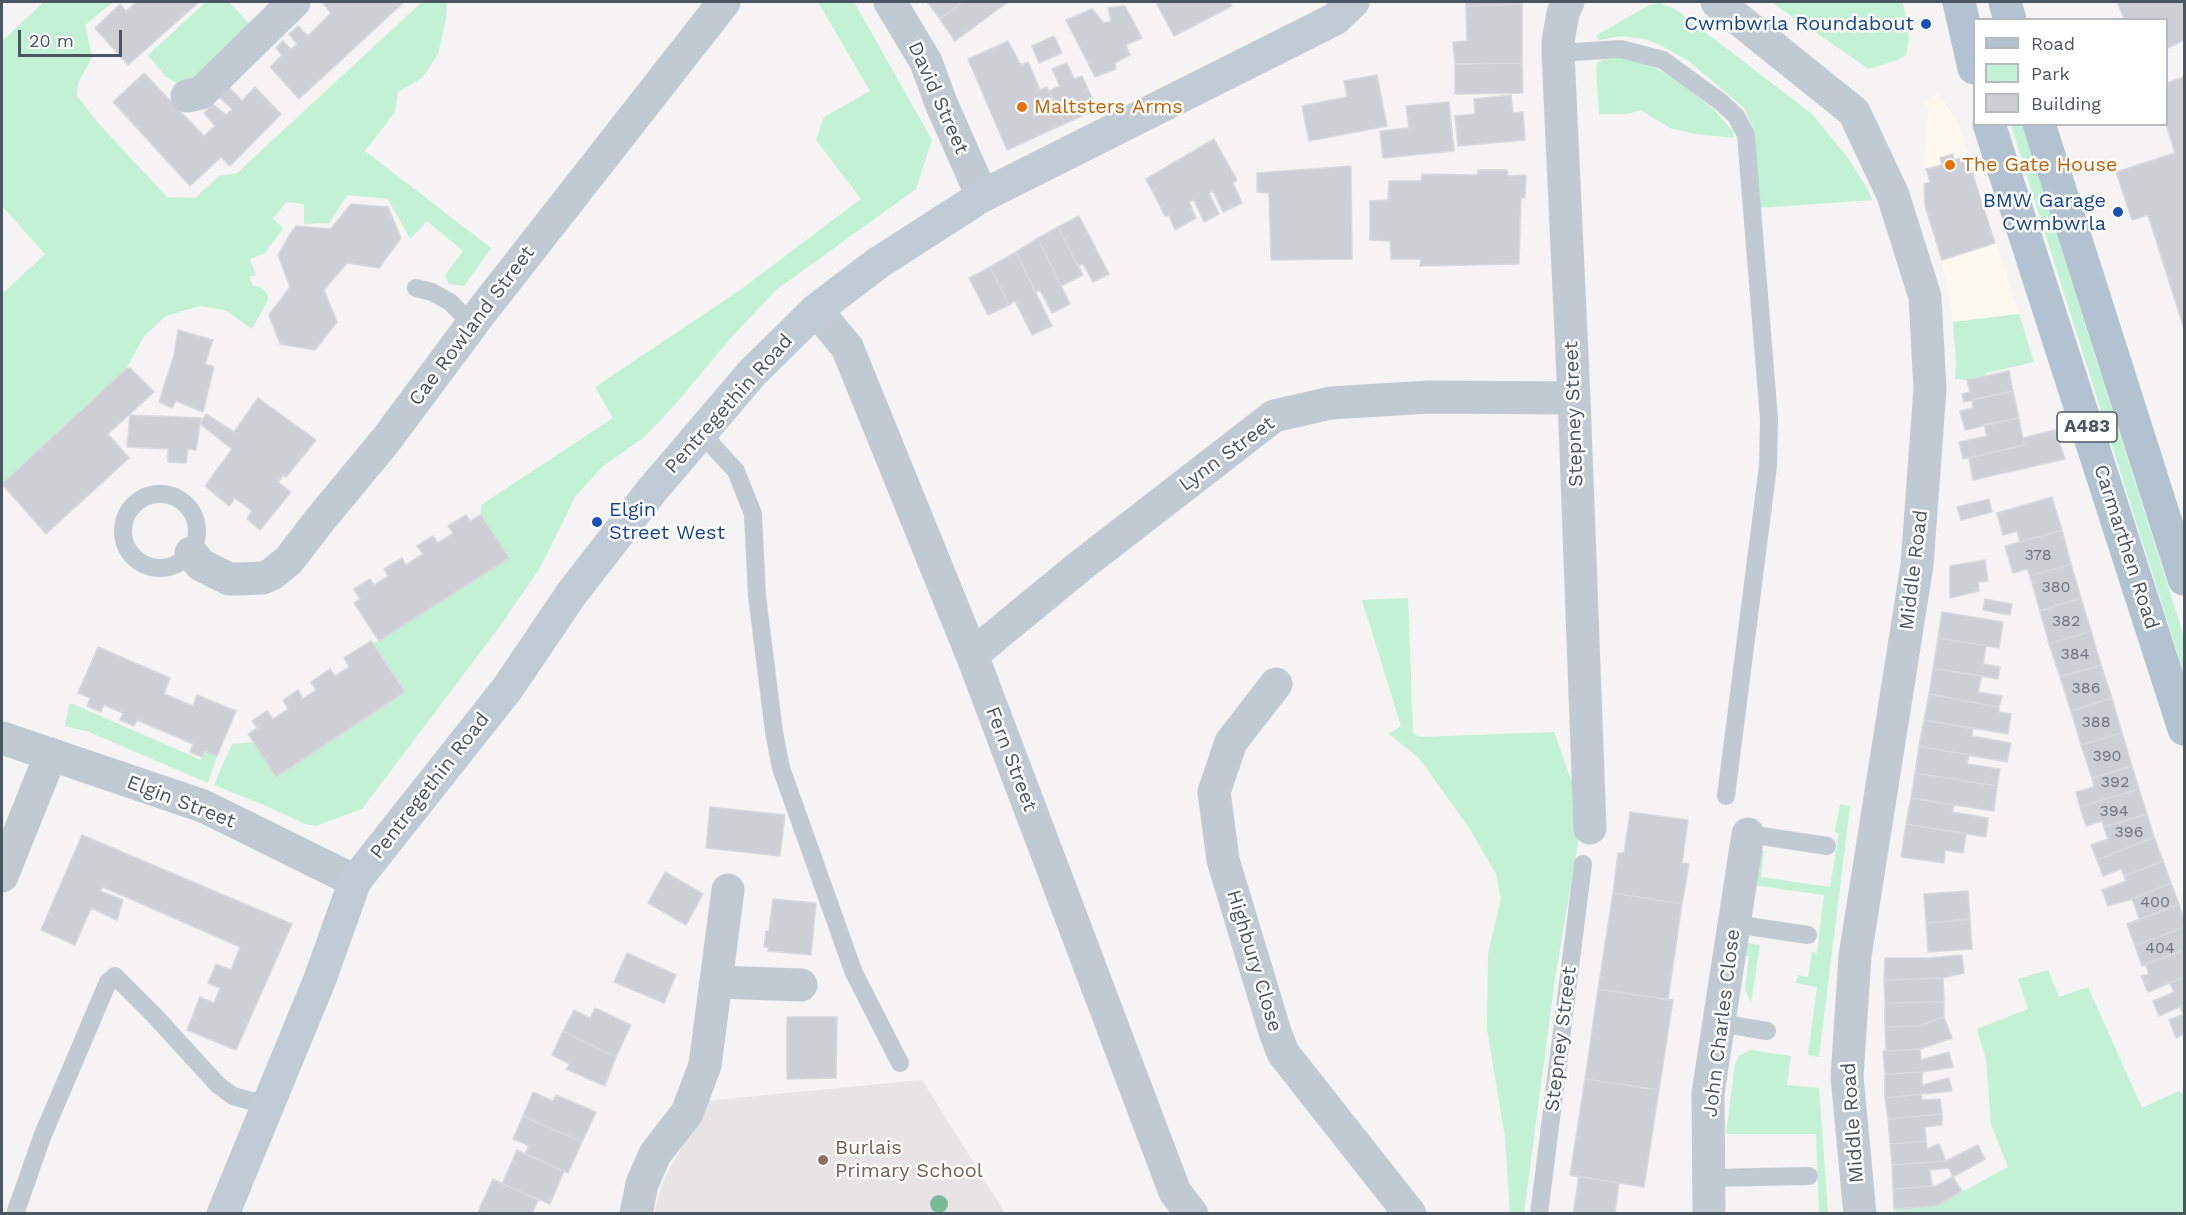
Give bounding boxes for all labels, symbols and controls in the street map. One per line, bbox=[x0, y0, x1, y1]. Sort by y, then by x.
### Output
place label: Cwmbwrla Roundabout bbox=[1684, 12, 1914, 36]
marker: Cwmbwrla Roundabout bbox=[1919, 17, 1933, 31]
scale bar bbox=[21, 18, 124, 56]
legend bbox=[1973, 18, 2168, 126]
text: 20 m bbox=[29, 30, 74, 51]
text: Road bbox=[2031, 33, 2075, 54]
street label: David Street bbox=[902, 38, 974, 158]
text: Park bbox=[2031, 63, 2070, 84]
text: Building bbox=[2031, 93, 2101, 114]
place label: Maltsters Arms bbox=[1034, 95, 1183, 119]
marker: Maltsters Arms bbox=[1015, 100, 1029, 114]
place label: The Gate House bbox=[1962, 153, 2117, 177]
marker: The Gate House bbox=[1943, 158, 1957, 172]
place label: BMW Garage Cwmbwrla bbox=[1983, 189, 2106, 236]
marker: BMW Garage Cwmbwrla bbox=[2111, 205, 2125, 219]
street label: Cae Rowland Street bbox=[404, 241, 540, 411]
street label: Pentregethin Road bbox=[660, 329, 798, 479]
street label: Stepney Street bbox=[1559, 341, 1589, 487]
street label: Lynn Street bbox=[1175, 411, 1279, 497]
road number: A483 bbox=[2057, 412, 2117, 442]
street label: Carmarthen Road bbox=[2088, 462, 2164, 632]
place label: Elgin Street West bbox=[609, 498, 725, 545]
street label: Middle Road bbox=[1895, 509, 1933, 631]
marker: Elgin Street West bbox=[590, 515, 604, 529]
house number: 378 bbox=[2024, 545, 2052, 565]
house number: 380 bbox=[2041, 577, 2071, 597]
house number: 382 bbox=[2052, 611, 2080, 631]
house number: 384 bbox=[2061, 644, 2089, 664]
house number: 386 bbox=[2072, 678, 2100, 698]
street label: Fern Street bbox=[980, 703, 1042, 815]
street label: Pentregethin Road bbox=[365, 708, 495, 864]
house number: 388 bbox=[2081, 712, 2111, 732]
house number: 390 bbox=[2092, 746, 2122, 766]
street label: Elgin Street bbox=[123, 770, 239, 834]
house number: 392 bbox=[2101, 772, 2129, 792]
house number: 394 bbox=[2100, 801, 2128, 821]
house number: 396 bbox=[2115, 822, 2143, 842]
street label: Highbury Close bbox=[1221, 887, 1287, 1035]
house number: 400 bbox=[2140, 892, 2170, 912]
street label: John Charles Close bbox=[1699, 928, 1745, 1118]
house number: 404 bbox=[2145, 938, 2175, 958]
street label: Stepney Street bbox=[1540, 965, 1582, 1113]
street label: Middle Road bbox=[1837, 1062, 1869, 1184]
place label: Burlais Primary School bbox=[835, 1136, 983, 1183]
marker: Burlais Primary School bbox=[816, 1153, 830, 1167]

